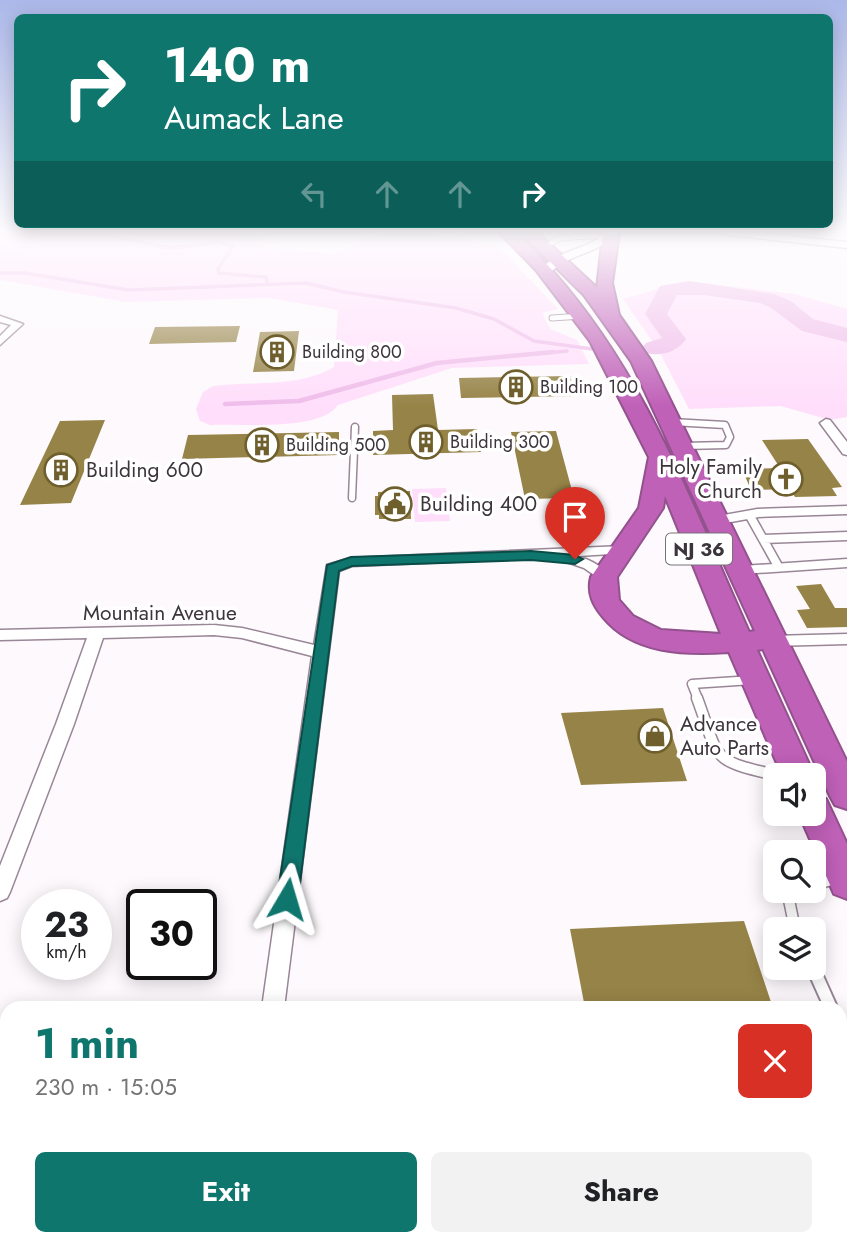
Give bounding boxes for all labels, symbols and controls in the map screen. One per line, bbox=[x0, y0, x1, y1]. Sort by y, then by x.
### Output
text: 140 m bbox=[164, 30, 310, 100]
icon: right bbox=[49, 42, 140, 133]
text: Aumack Lane bbox=[164, 95, 344, 141]
icon: left bbox=[295, 175, 333, 213]
icon: ahead bbox=[368, 175, 406, 213]
icon: ahead bbox=[441, 175, 479, 213]
icon: right bbox=[514, 175, 552, 213]
building icon: Building 800 bbox=[258, 333, 296, 371]
place label: Building 800 bbox=[302, 339, 402, 365]
building icon: Building 100 bbox=[497, 368, 535, 406]
place label: Building 100 bbox=[540, 374, 638, 400]
building icon: Building 300 bbox=[407, 423, 445, 461]
building icon: Building 500 bbox=[243, 426, 281, 464]
place label: Building 300 bbox=[450, 429, 550, 455]
place label: Building 500 bbox=[286, 432, 386, 458]
building icon: Building 600 bbox=[42, 451, 80, 489]
place label: Holy Family Church bbox=[659, 452, 763, 506]
place label: Building 600 bbox=[86, 455, 203, 485]
church icon: Holy Family Church bbox=[767, 460, 805, 498]
public building icon: Building 400 bbox=[376, 485, 414, 523]
pin bbox=[545, 487, 605, 559]
place label: Building 400 bbox=[420, 489, 537, 519]
icon: arrive bbox=[556, 498, 594, 536]
road number: NJ 36 bbox=[666, 534, 732, 564]
street label: Mountain Avenue bbox=[83, 598, 237, 628]
place label: Advance Auto Parts bbox=[680, 709, 769, 763]
shop icon: Advance Auto Parts bbox=[636, 717, 674, 755]
map controls bbox=[763, 763, 826, 980]
button: sound bbox=[763, 763, 826, 826]
button: search bbox=[763, 840, 826, 903]
position arrow bbox=[250, 862, 324, 936]
speed limit sign: 30 bbox=[126, 889, 217, 980]
text: 23 bbox=[44, 900, 89, 950]
button: layers bbox=[763, 917, 826, 980]
text: km/h bbox=[46, 939, 87, 965]
text: 1 min bbox=[35, 1013, 139, 1074]
button: close bbox=[738, 1024, 812, 1098]
text: 230 m · 15:05 bbox=[35, 1070, 177, 1104]
button: Exit bbox=[35, 1152, 417, 1232]
button: Share bbox=[431, 1152, 812, 1232]

